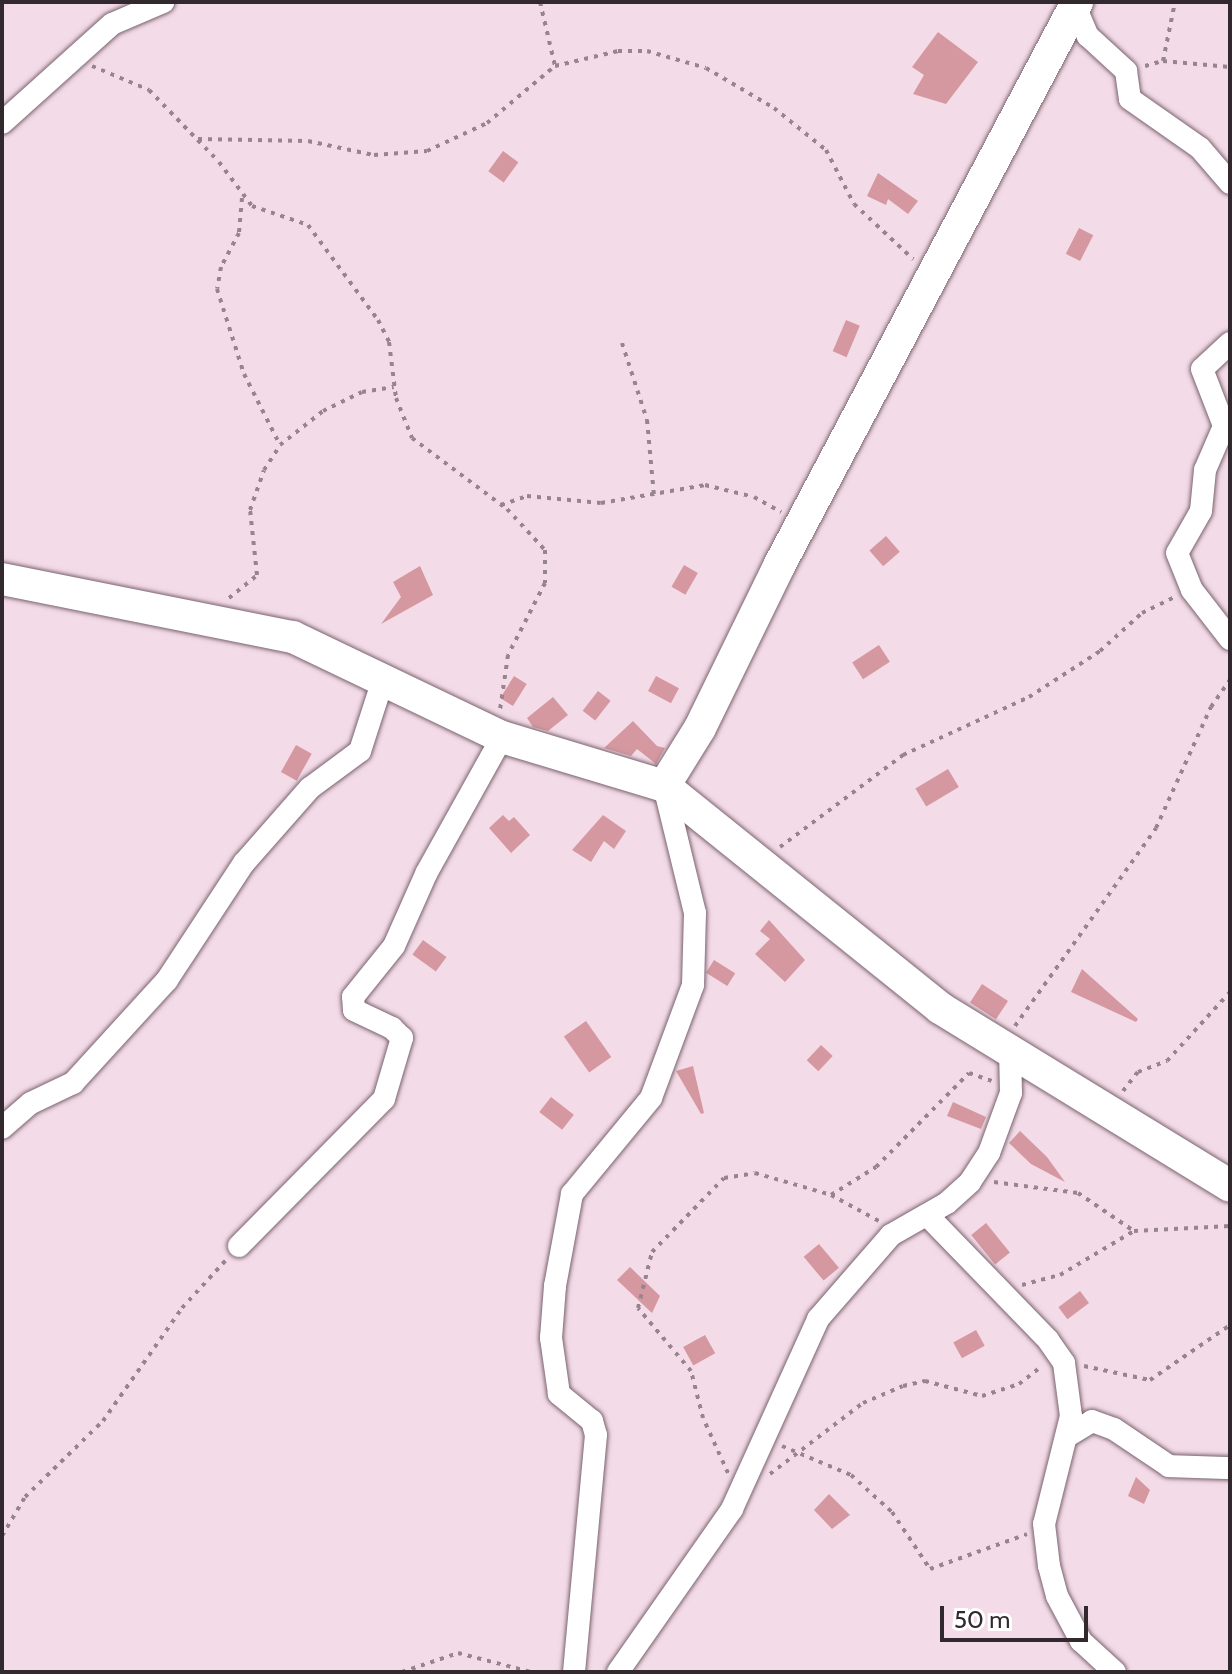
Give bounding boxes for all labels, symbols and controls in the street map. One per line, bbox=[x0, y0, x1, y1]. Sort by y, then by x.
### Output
scale bar bbox=[944, 1590, 1092, 1640]
text: 50 m bbox=[954, 1605, 1010, 1634]

